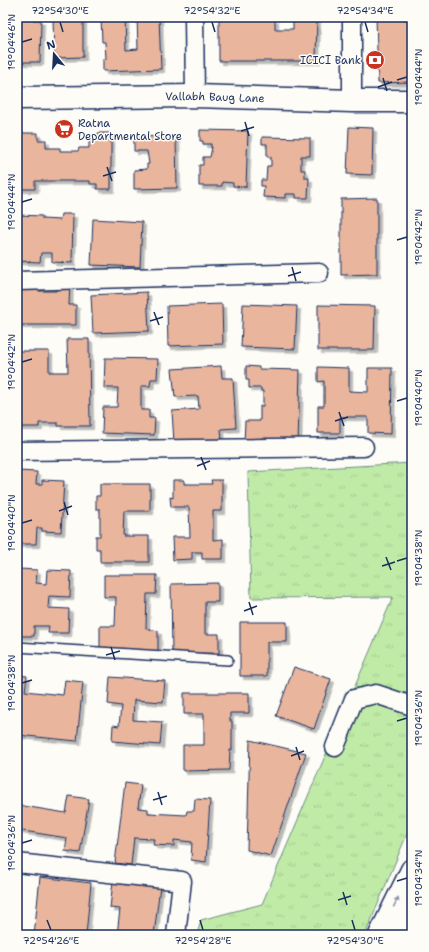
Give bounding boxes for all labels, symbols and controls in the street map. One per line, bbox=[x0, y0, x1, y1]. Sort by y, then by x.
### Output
text: 72°54'30"E bbox=[31, 4, 89, 17]
text: 72°54'32"E bbox=[184, 4, 240, 17]
text: 72°54'34"E bbox=[336, 4, 394, 17]
text: 19°04'46"N bbox=[5, 14, 18, 70]
north arrow bbox=[34, 34, 74, 74]
text: N bbox=[45, 36, 58, 53]
bank icon: ICICI Bank bbox=[364, 49, 386, 71]
text: 19°04'44"N bbox=[412, 49, 425, 105]
place label: ICICI Bank bbox=[300, 53, 361, 68]
street label: Vallabh Baug Lane bbox=[165, 88, 265, 106]
place label: Ratna Departmental Store bbox=[78, 116, 182, 144]
supermarket icon: Ratna Departmental Store bbox=[53, 118, 75, 140]
text: 19°04'44"N bbox=[5, 174, 18, 230]
text: 19°04'42"N bbox=[412, 209, 425, 265]
text: 19°04'42"N bbox=[5, 334, 18, 390]
text: 19°04'40"N bbox=[412, 369, 425, 427]
text: 19°04'40"N bbox=[5, 494, 18, 552]
text: 19°04'38"N bbox=[412, 530, 425, 586]
text: 19°04'38"N bbox=[5, 655, 18, 711]
text: 19°04'36"N bbox=[412, 690, 425, 746]
text: 19°04'36"N bbox=[5, 815, 18, 871]
text: 19°04'34"N bbox=[412, 850, 425, 906]
one-way arrow bbox=[393, 897, 399, 908]
text: 72°54'26"E bbox=[23, 934, 79, 947]
text: 72°54'28"E bbox=[174, 934, 232, 947]
text: 72°54'30"E bbox=[326, 934, 384, 947]

